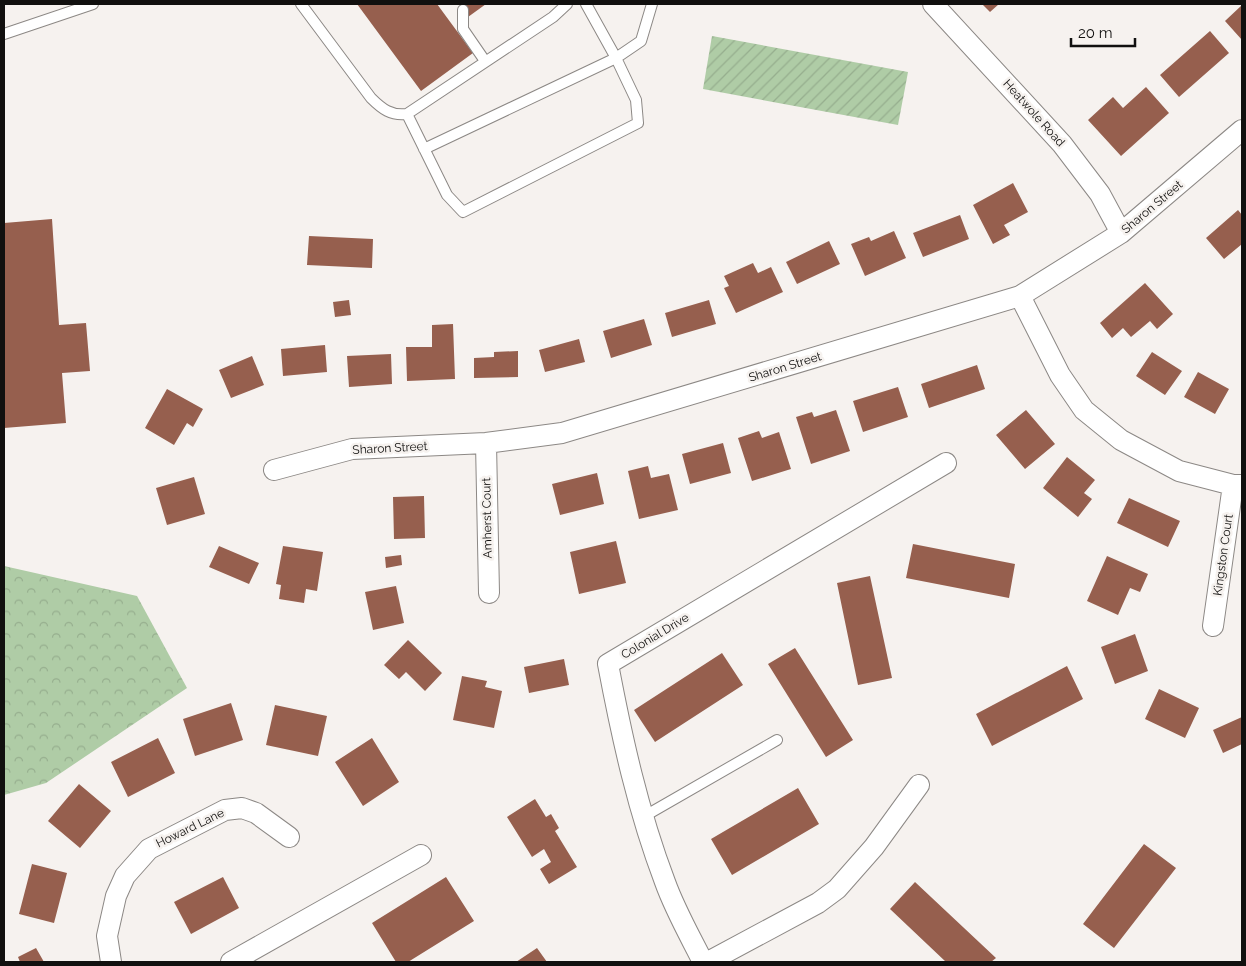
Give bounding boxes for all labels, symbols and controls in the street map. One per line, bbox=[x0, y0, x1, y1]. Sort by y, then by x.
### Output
scale bar bbox=[1071, 15, 1135, 47]
text: 20 m bbox=[1078, 24, 1113, 42]
street label: Heatwole Road bbox=[1000, 77, 1068, 149]
street label: Sharon Street bbox=[1119, 177, 1185, 237]
street label: Sharon Street bbox=[747, 349, 823, 385]
street label: Sharon Street bbox=[352, 439, 428, 457]
street label: Amherst Court bbox=[479, 477, 495, 559]
street label: Kingston Court bbox=[1210, 513, 1236, 597]
street label: Colonial Drive bbox=[619, 610, 691, 662]
street label: Howard Lane bbox=[154, 805, 226, 851]

